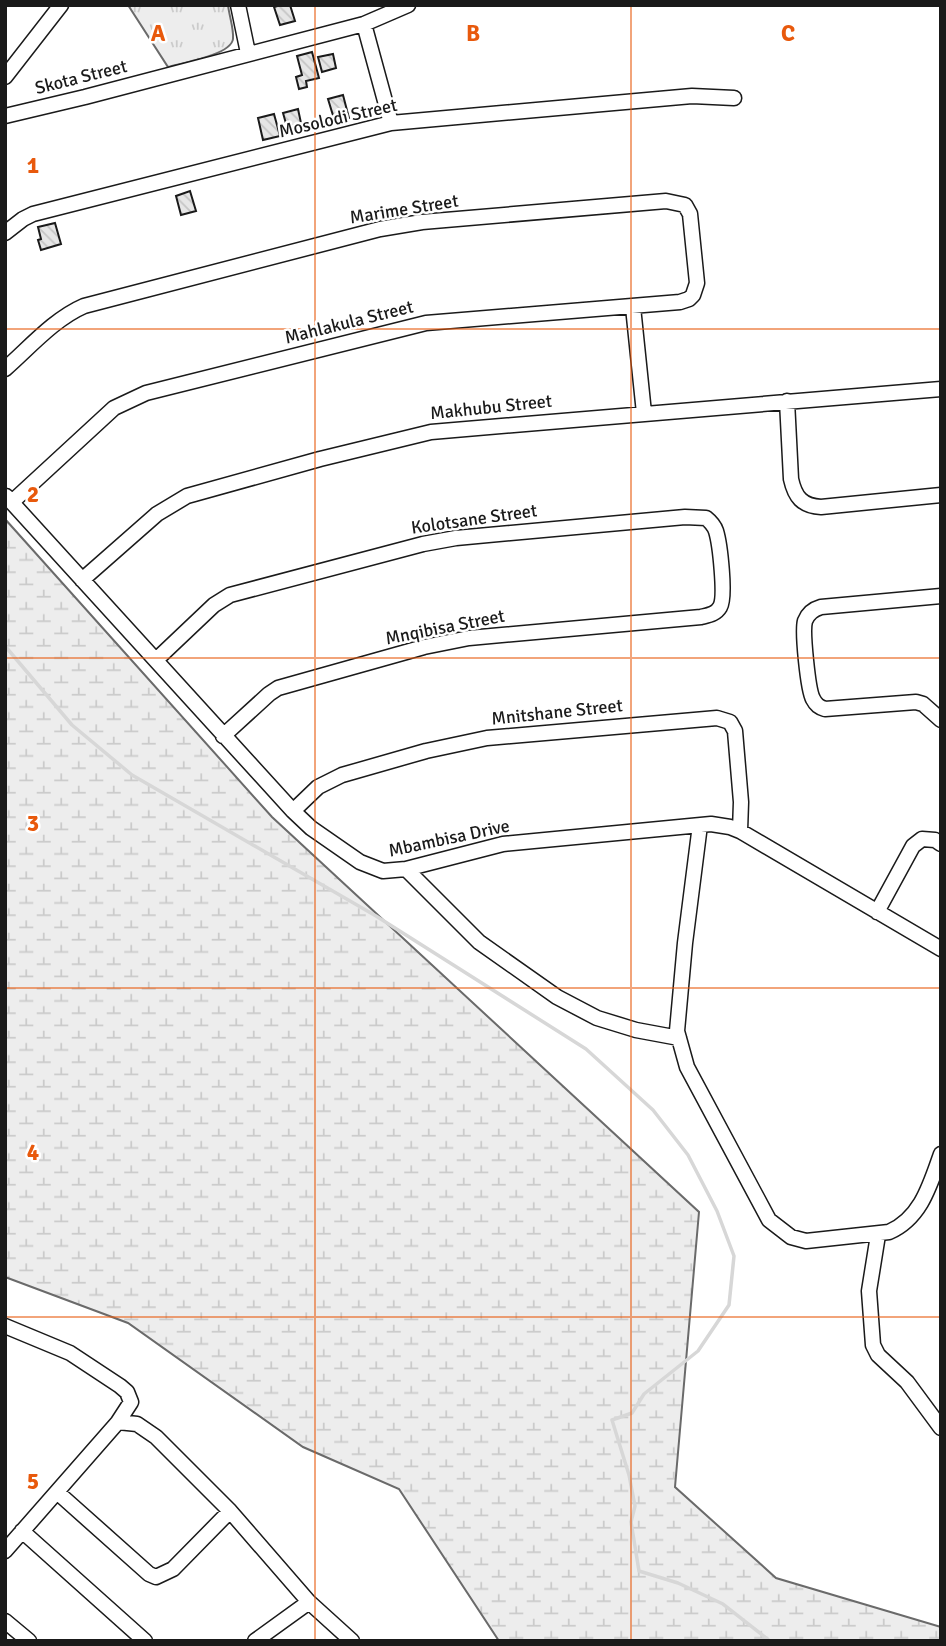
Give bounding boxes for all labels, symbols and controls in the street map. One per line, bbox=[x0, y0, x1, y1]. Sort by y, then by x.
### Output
text: A bbox=[151, 19, 166, 48]
text: B bbox=[466, 19, 480, 48]
text: C bbox=[781, 19, 795, 48]
street label: Skota Street bbox=[33, 55, 129, 99]
street label: Mosolodi Street bbox=[277, 94, 399, 142]
text: 1 bbox=[27, 151, 39, 180]
street label: Marime Street bbox=[348, 190, 460, 228]
street label: Mahlakula Street bbox=[282, 295, 416, 349]
street label: Makhubu Street bbox=[429, 390, 553, 424]
text: 2 bbox=[27, 480, 39, 509]
street label: Kolotsane Street bbox=[410, 499, 538, 539]
street label: Mnqibisa Street bbox=[384, 605, 506, 649]
street label: Mnitshane Street bbox=[490, 694, 624, 730]
text: 3 bbox=[27, 809, 39, 838]
street label: Mbambisa Drive bbox=[387, 814, 511, 862]
text: 4 bbox=[27, 1138, 39, 1167]
text: 5 bbox=[27, 1467, 39, 1496]

